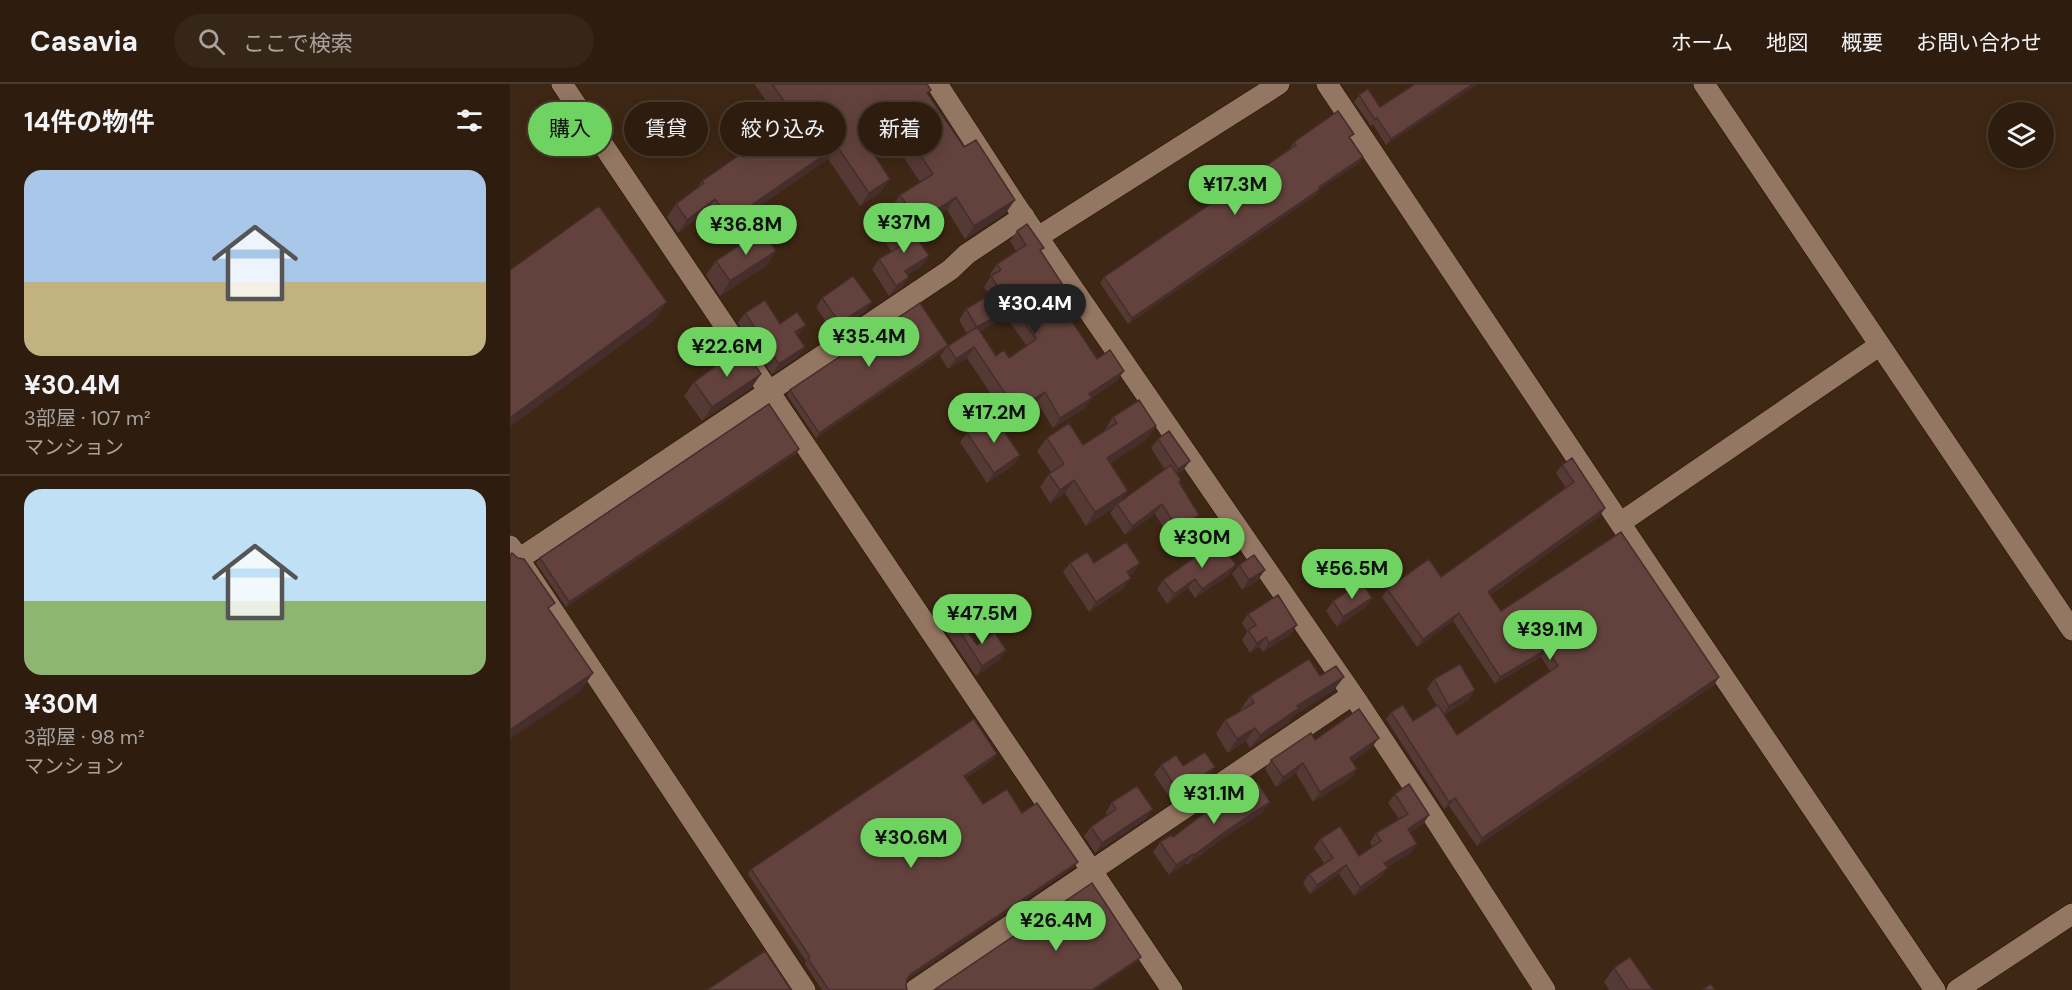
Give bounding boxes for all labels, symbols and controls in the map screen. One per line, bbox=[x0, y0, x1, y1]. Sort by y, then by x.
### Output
search box bbox=[174, 14, 594, 68]
text: Casavia bbox=[30, 23, 138, 60]
icon: search bbox=[195, 25, 228, 58]
text: ここで検索 bbox=[243, 29, 353, 58]
text: ホーム bbox=[1671, 29, 1733, 57]
text: 地図 bbox=[1766, 29, 1808, 57]
text: 概要 bbox=[1841, 29, 1883, 57]
text: お問い合わせ bbox=[1916, 29, 2042, 57]
chip: 購入 bbox=[528, 102, 612, 156]
chip: 賃貸 bbox=[624, 102, 708, 156]
chip: 絞り込み bbox=[720, 102, 846, 156]
chip: 新着 bbox=[858, 102, 942, 156]
map controls bbox=[1988, 102, 2054, 168]
button: layers bbox=[1988, 102, 2054, 168]
icon: filters bbox=[453, 104, 486, 137]
text: 14件の物件 bbox=[24, 105, 154, 139]
pin: ¥17.3M bbox=[1186, 165, 1284, 216]
text: ¥17.3M bbox=[1203, 171, 1267, 197]
pin: ¥37M bbox=[868, 203, 940, 254]
pin: ¥36.8M bbox=[697, 205, 795, 256]
icon: home bbox=[201, 209, 309, 317]
text: ¥37M bbox=[877, 209, 931, 235]
text: ¥36.8M bbox=[710, 211, 782, 237]
pin: ¥30.4M bbox=[986, 284, 1084, 335]
text: ¥30.4M bbox=[998, 290, 1072, 316]
pin: ¥35.4M bbox=[820, 317, 918, 368]
text: ¥35.4M bbox=[832, 323, 906, 349]
pin: ¥22.6M bbox=[678, 327, 776, 378]
text: ¥22.6M bbox=[692, 333, 762, 359]
text: ¥30.4M bbox=[24, 368, 120, 402]
pin: ¥17.2M bbox=[945, 393, 1043, 444]
text: ¥17.2M bbox=[962, 399, 1026, 425]
text: 3部屋 · 107 m² bbox=[24, 405, 150, 431]
text: マンション bbox=[24, 434, 124, 460]
pin: ¥30M bbox=[1166, 518, 1238, 569]
text: ¥30M bbox=[1174, 524, 1230, 550]
icon: home bbox=[201, 528, 309, 636]
pin: ¥56.5M bbox=[1303, 549, 1401, 600]
text: ¥56.5M bbox=[1316, 555, 1388, 581]
pin: ¥47.5M bbox=[933, 594, 1031, 645]
text: ¥47.5M bbox=[947, 600, 1017, 626]
pin: ¥39.1M bbox=[1501, 610, 1599, 661]
text: ¥39.1M bbox=[1517, 616, 1583, 642]
text: ¥30M bbox=[24, 687, 98, 721]
text: 3部屋 · 98 m² bbox=[24, 724, 145, 750]
text: マンション bbox=[24, 753, 124, 779]
pin: ¥31.1M bbox=[1165, 774, 1263, 825]
text: ¥31.1M bbox=[1183, 780, 1245, 806]
pin: ¥30.6M bbox=[862, 818, 960, 869]
text: ¥30.6M bbox=[874, 824, 948, 850]
pin: ¥26.4M bbox=[1007, 901, 1105, 952]
text: ¥26.4M bbox=[1020, 907, 1092, 933]

